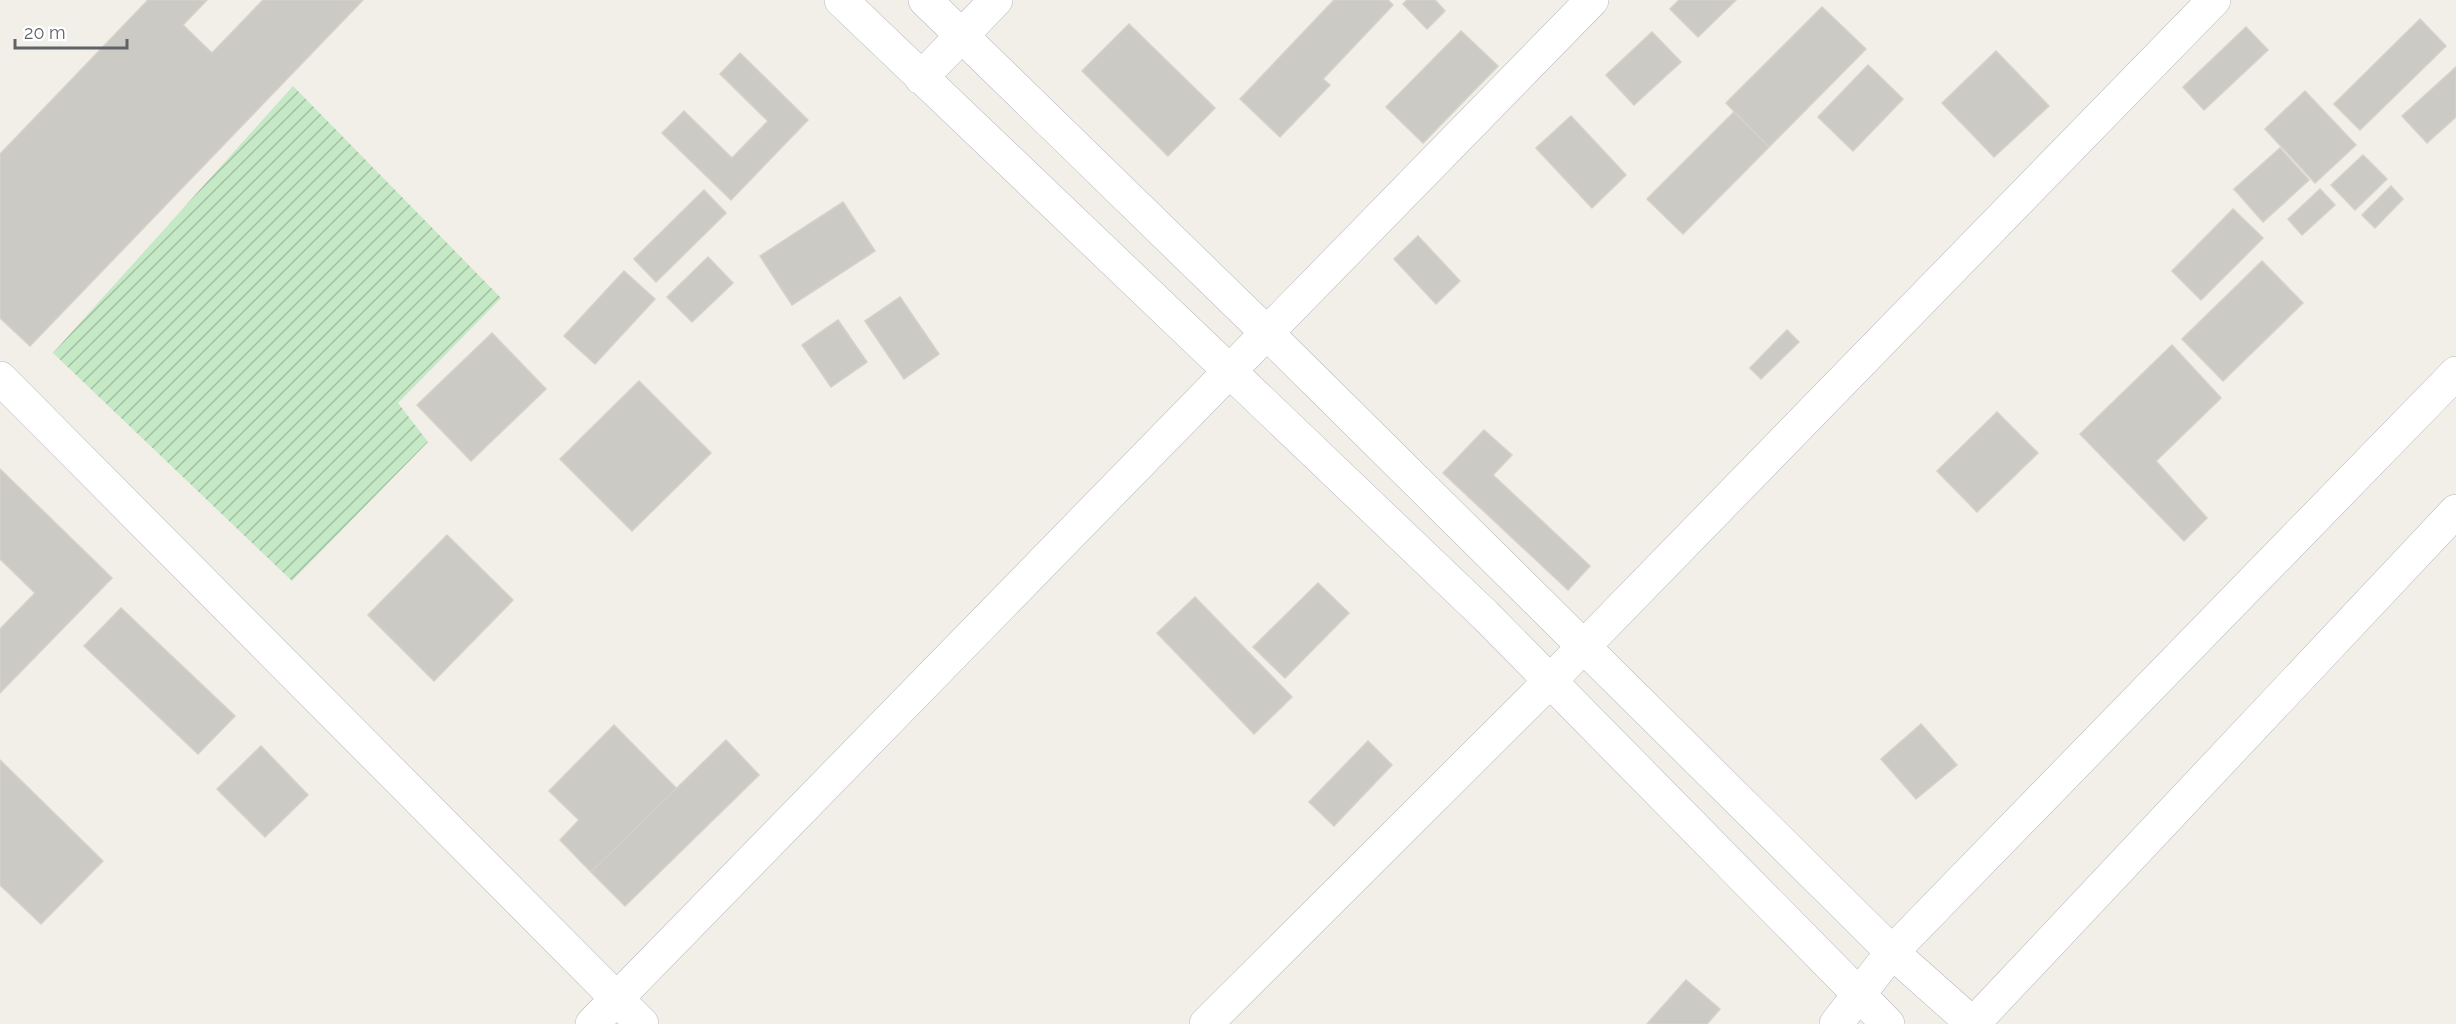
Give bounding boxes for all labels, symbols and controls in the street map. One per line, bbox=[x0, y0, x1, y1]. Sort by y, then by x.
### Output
scale bar bbox=[15, 12, 128, 50]
text: 20 m bbox=[24, 22, 66, 43]

